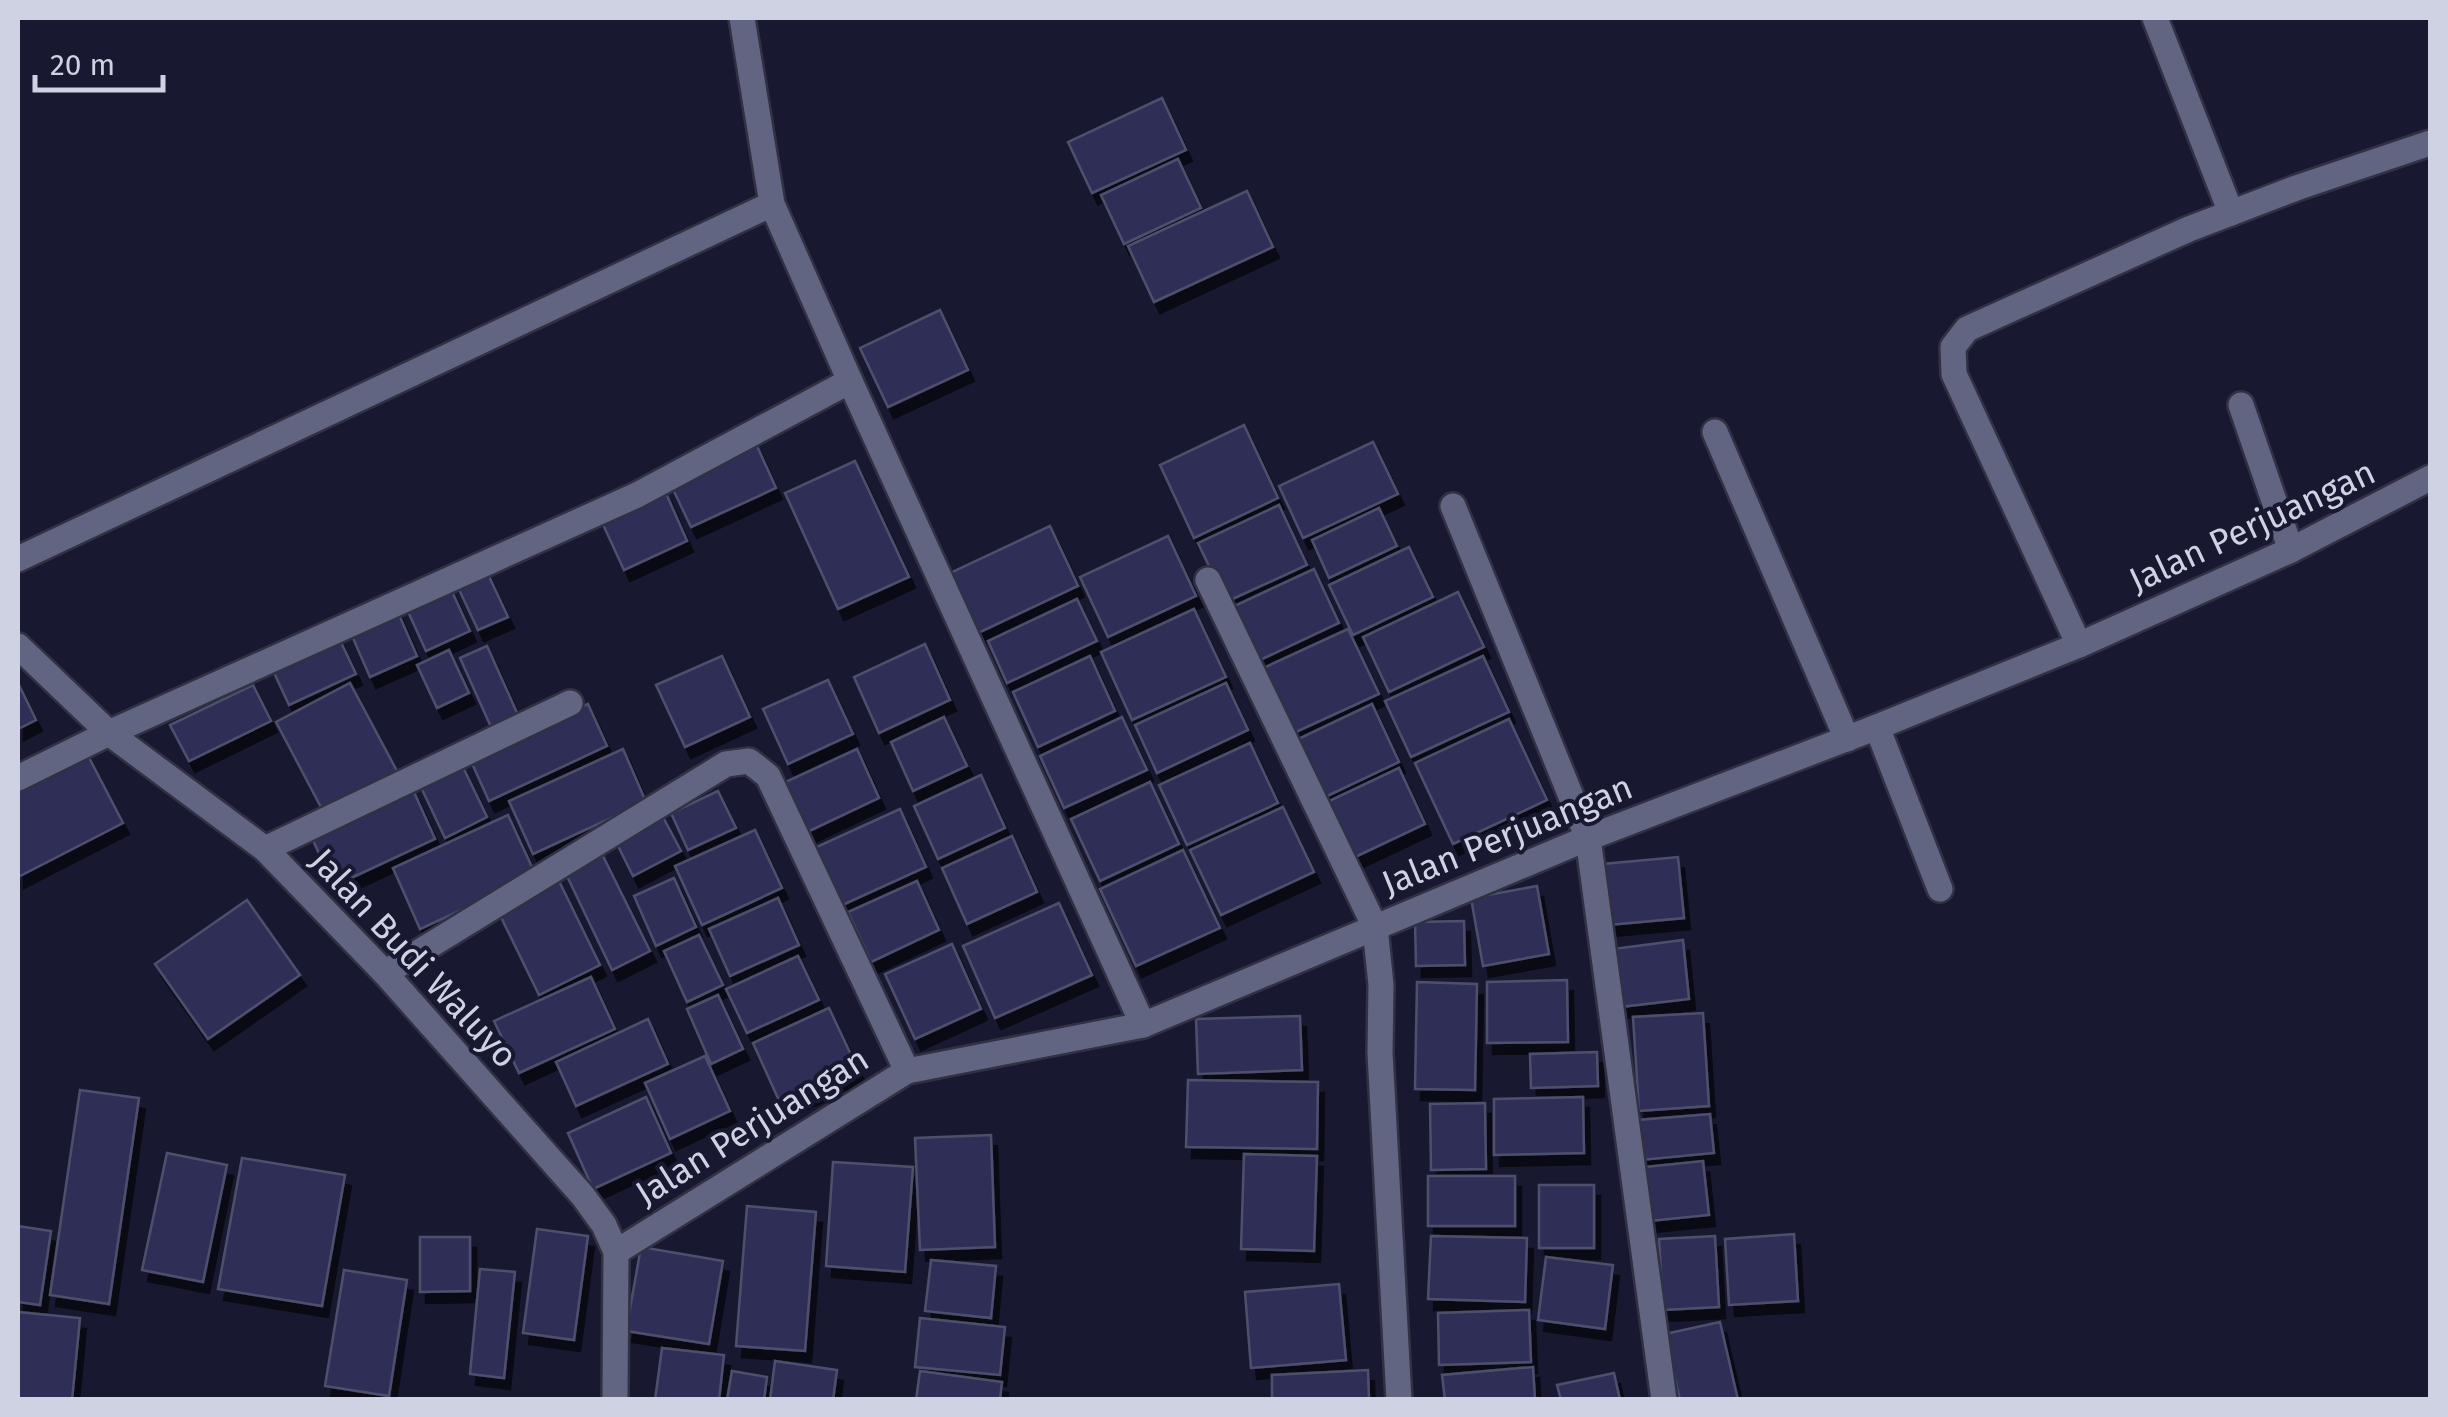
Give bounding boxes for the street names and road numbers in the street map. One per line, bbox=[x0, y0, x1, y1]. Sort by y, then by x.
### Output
street label: Jalan Perjuangan bbox=[2122, 451, 2382, 601]
street label: Jalan Perjuangan bbox=[1376, 766, 1638, 904]
street label: Jalan Budi Waluyo bbox=[302, 840, 526, 1076]
street label: Jalan Perjuangan bbox=[628, 1038, 876, 1214]

